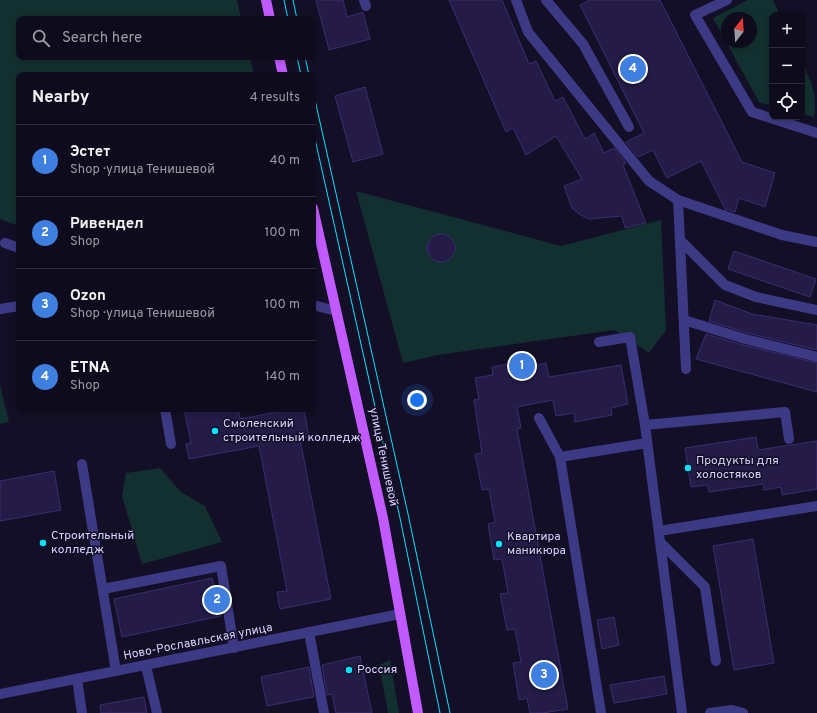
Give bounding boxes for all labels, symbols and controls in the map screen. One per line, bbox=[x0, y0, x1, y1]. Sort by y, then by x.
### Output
north arrow bbox=[721, 12, 757, 48]
map controls bbox=[769, 12, 805, 120]
button: + bbox=[769, 12, 805, 48]
search box bbox=[16, 16, 316, 60]
icon: search bbox=[30, 27, 52, 49]
text: Search here bbox=[62, 29, 142, 48]
button: − bbox=[769, 48, 805, 84]
pin: 4 bbox=[620, 54, 646, 84]
button: locate bbox=[769, 84, 805, 120]
text: Nearby bbox=[32, 87, 89, 109]
text: 4 results bbox=[250, 90, 300, 106]
text: Эстет bbox=[70, 143, 110, 162]
text: 1 bbox=[42, 153, 48, 169]
text: 40 m bbox=[270, 153, 300, 169]
text: Shop · улица Тенишевой bbox=[70, 162, 215, 178]
text: Ривендел bbox=[70, 215, 144, 234]
text: 2 bbox=[41, 225, 49, 241]
text: 100 m bbox=[264, 225, 300, 241]
text: Shop bbox=[70, 234, 100, 250]
text: Ozon bbox=[70, 287, 106, 306]
text: 3 bbox=[41, 297, 49, 313]
text: 100 m bbox=[264, 297, 300, 313]
text: Shop · улица Тенишевой bbox=[70, 306, 215, 322]
pin: 1 bbox=[509, 351, 535, 381]
text: ETNA bbox=[70, 359, 110, 378]
text: 4 bbox=[41, 369, 49, 385]
text: 140 m bbox=[265, 369, 300, 385]
text: Shop bbox=[70, 378, 100, 394]
your location bbox=[407, 390, 427, 410]
street label: улица Тенишевой bbox=[365, 406, 401, 508]
place label: Смоленский строительный колледж bbox=[223, 416, 361, 446]
marker: Смоленский строительный колледж bbox=[210, 426, 220, 436]
place label: Продукты для холостяков bbox=[696, 453, 779, 483]
marker: Продукты для холостяков bbox=[683, 463, 693, 473]
place label: Строительный колледж bbox=[51, 528, 134, 558]
place label: Квартира маникюра bbox=[507, 529, 566, 559]
marker: Строительный колледж bbox=[38, 538, 48, 548]
marker: Квартира маникюра bbox=[494, 539, 504, 549]
pin: 2 bbox=[204, 585, 230, 615]
street label: Ново-Рославльская улица bbox=[122, 620, 274, 664]
pin: 3 bbox=[531, 660, 557, 690]
place label: Россия bbox=[357, 662, 397, 678]
marker: Россия bbox=[344, 665, 354, 675]

